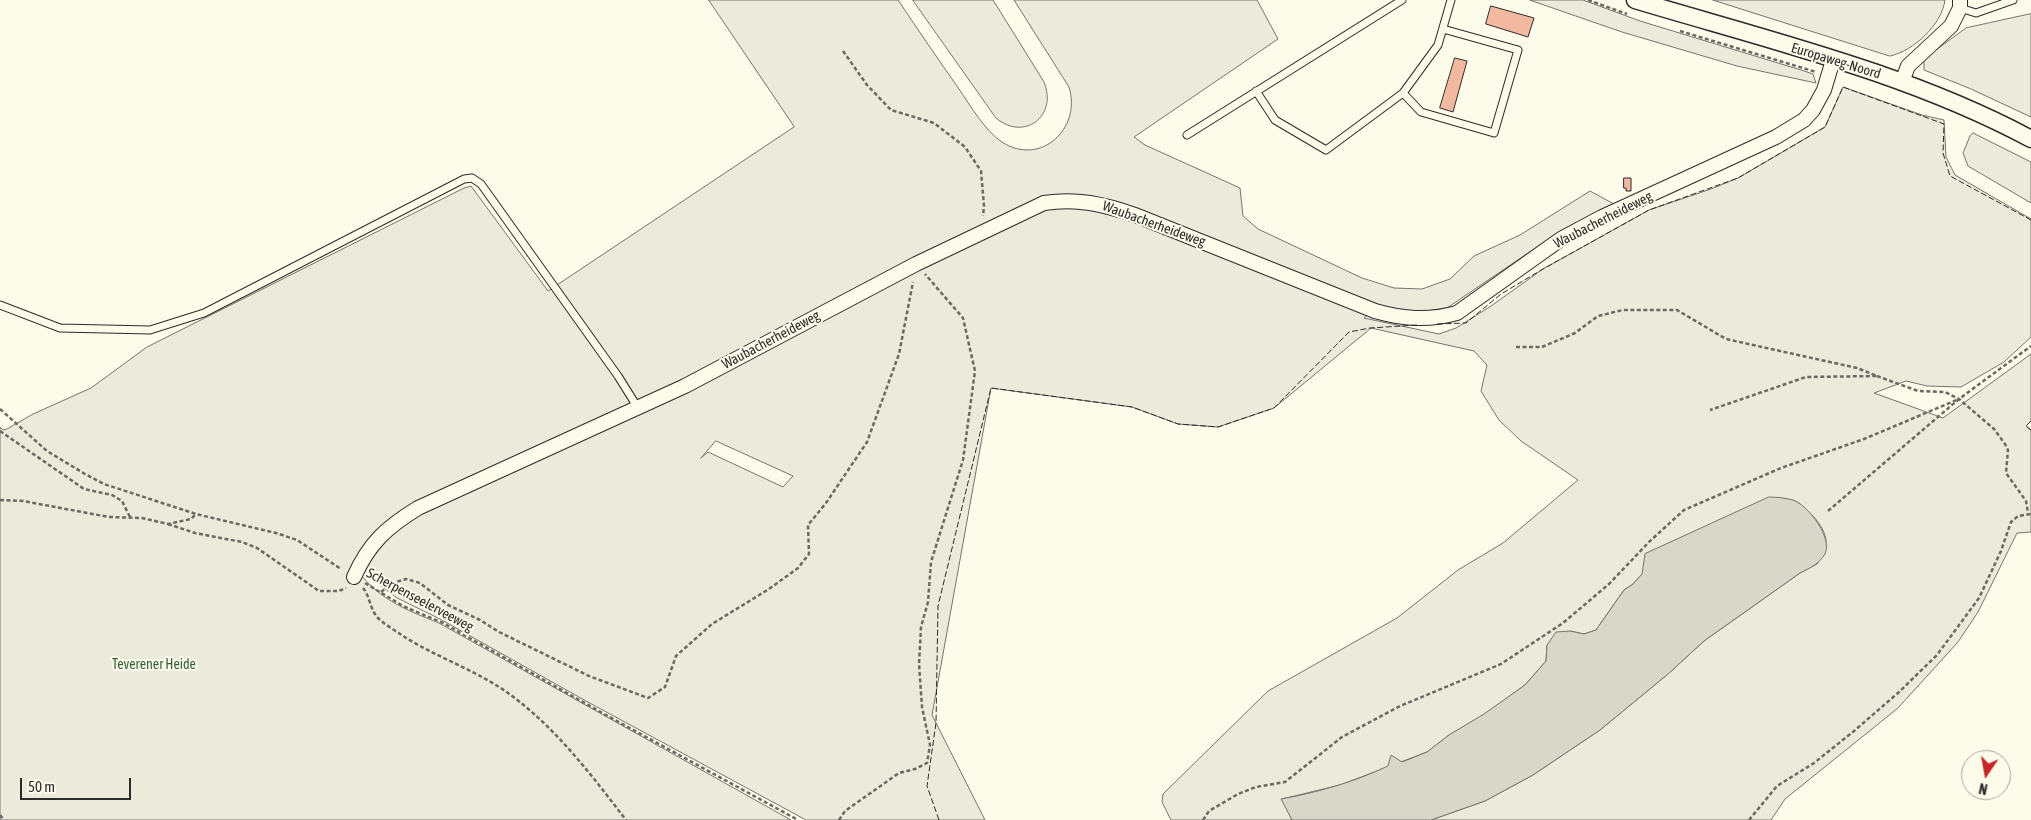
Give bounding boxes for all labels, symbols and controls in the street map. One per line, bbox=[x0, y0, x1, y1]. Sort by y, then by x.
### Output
street label: Europaweg-Noord bbox=[1789, 39, 1883, 83]
street label: Waubacherheideweg bbox=[1551, 188, 1655, 252]
street label: Waubacherheideweg bbox=[1100, 198, 1208, 250]
street label: Waubacherheideweg bbox=[719, 307, 823, 373]
street label: Scherpenseelerveeweg bbox=[364, 565, 476, 635]
park label: Teverener Heide bbox=[112, 657, 196, 673]
north arrow bbox=[1961, 750, 2011, 800]
scale bar bbox=[22, 768, 134, 800]
text: 50 m bbox=[28, 778, 55, 795]
text: N bbox=[1977, 780, 1989, 797]

